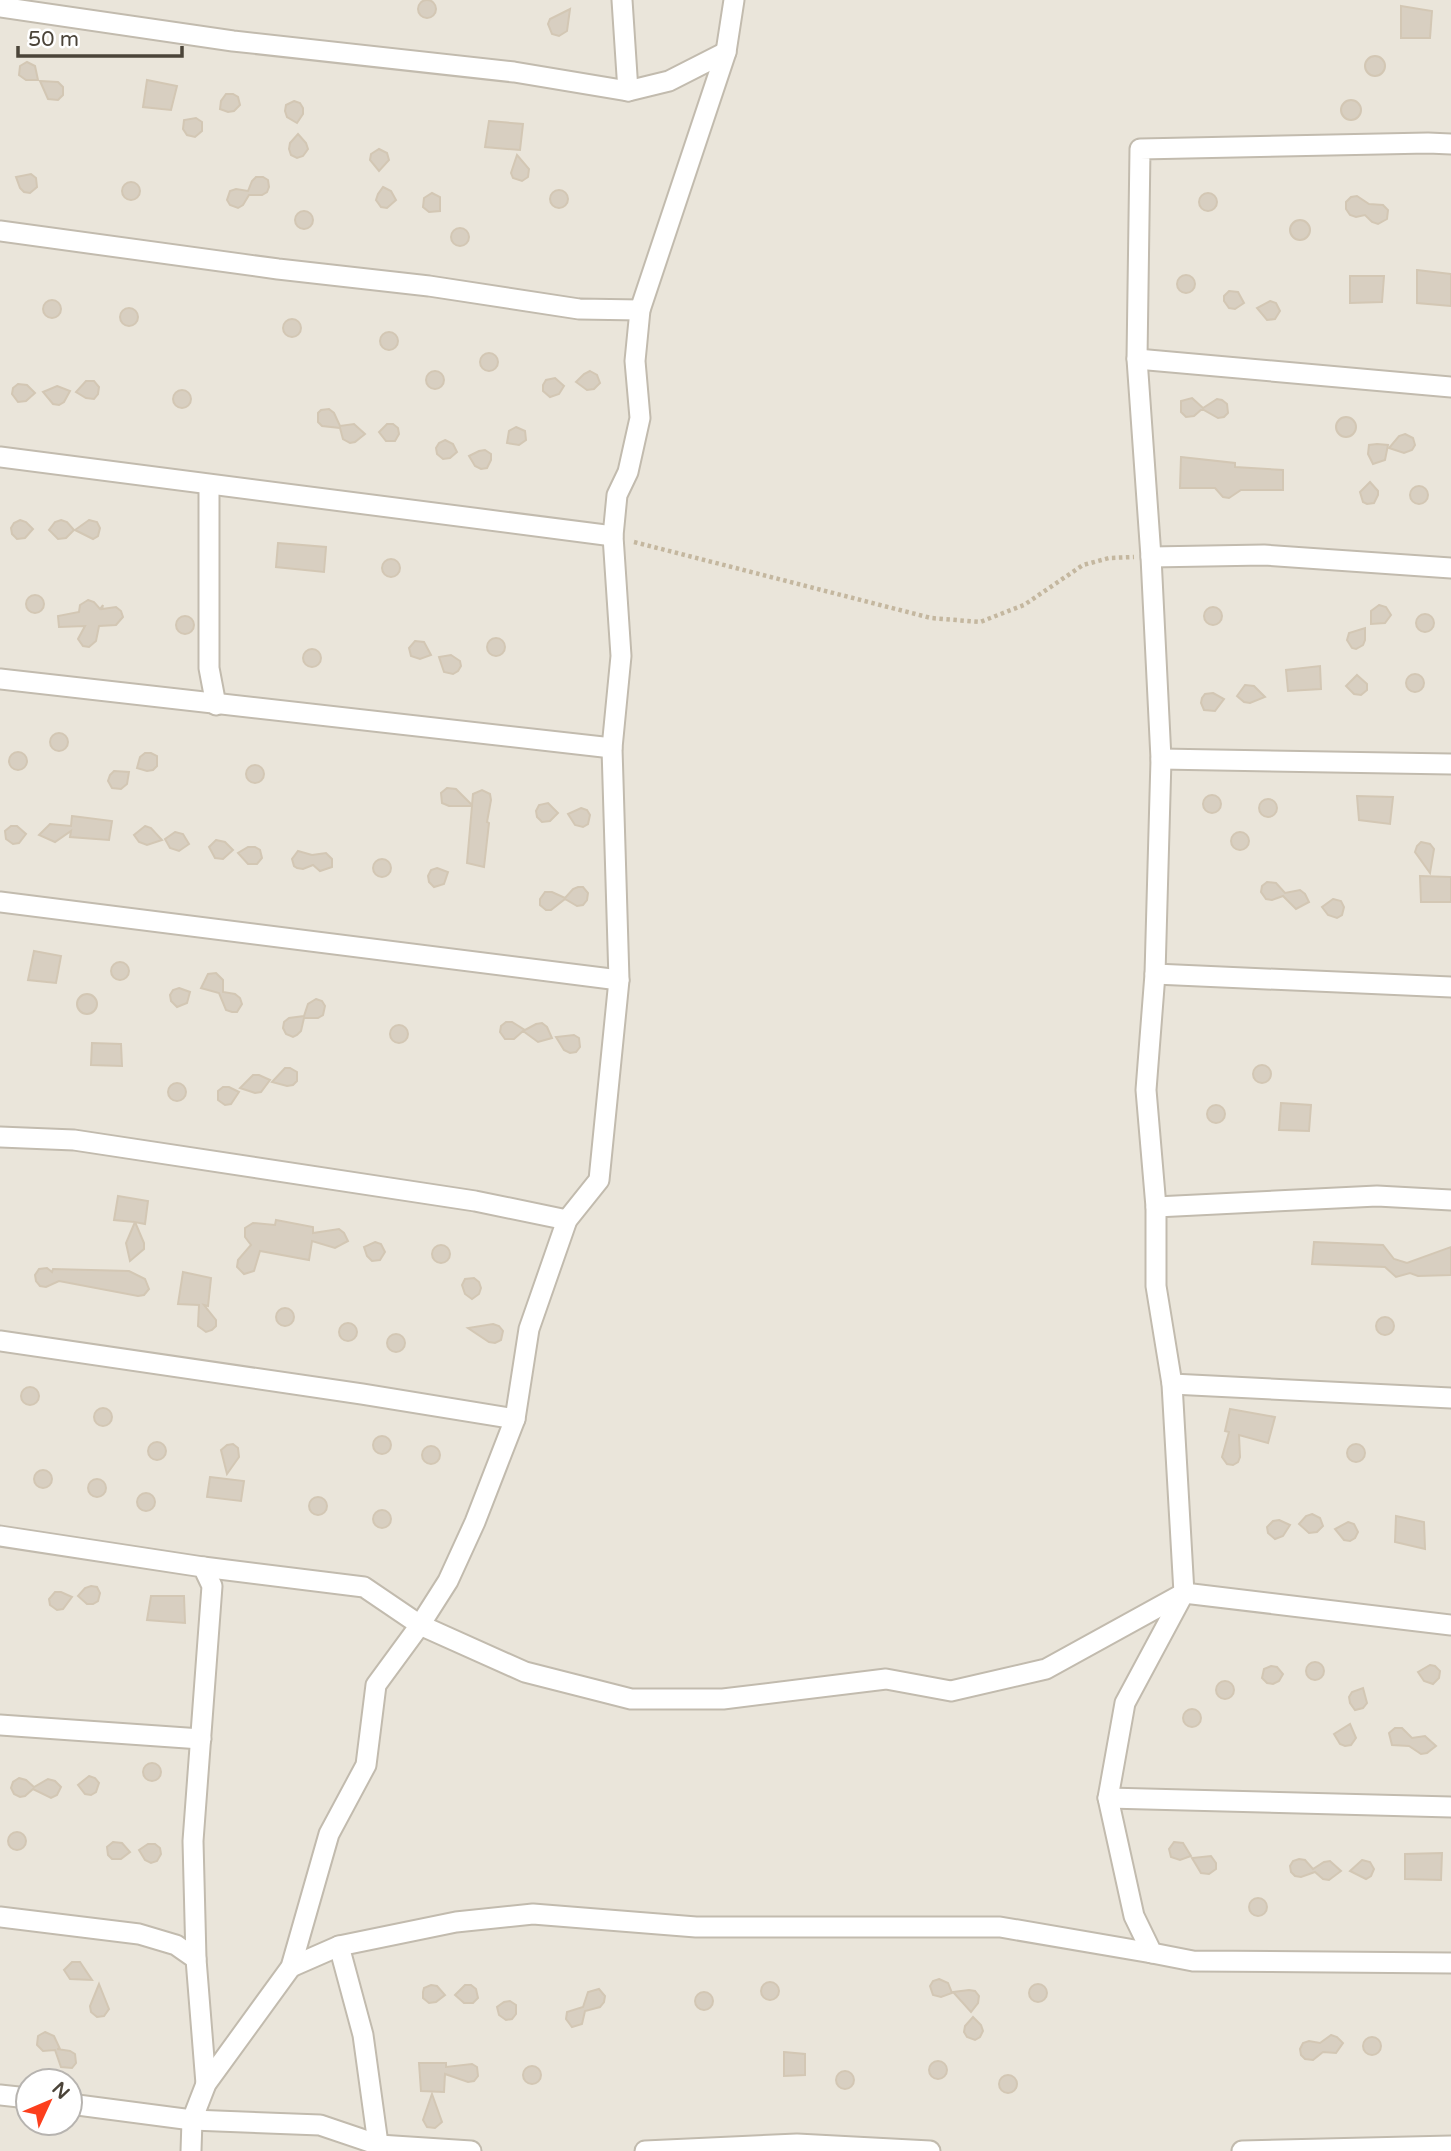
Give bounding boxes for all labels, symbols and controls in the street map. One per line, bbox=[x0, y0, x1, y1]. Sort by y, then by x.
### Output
scale bar bbox=[18, 14, 182, 58]
text: 50 m bbox=[28, 27, 79, 52]
north arrow bbox=[14, 2067, 84, 2137]
text: N bbox=[47, 2078, 74, 2104]

